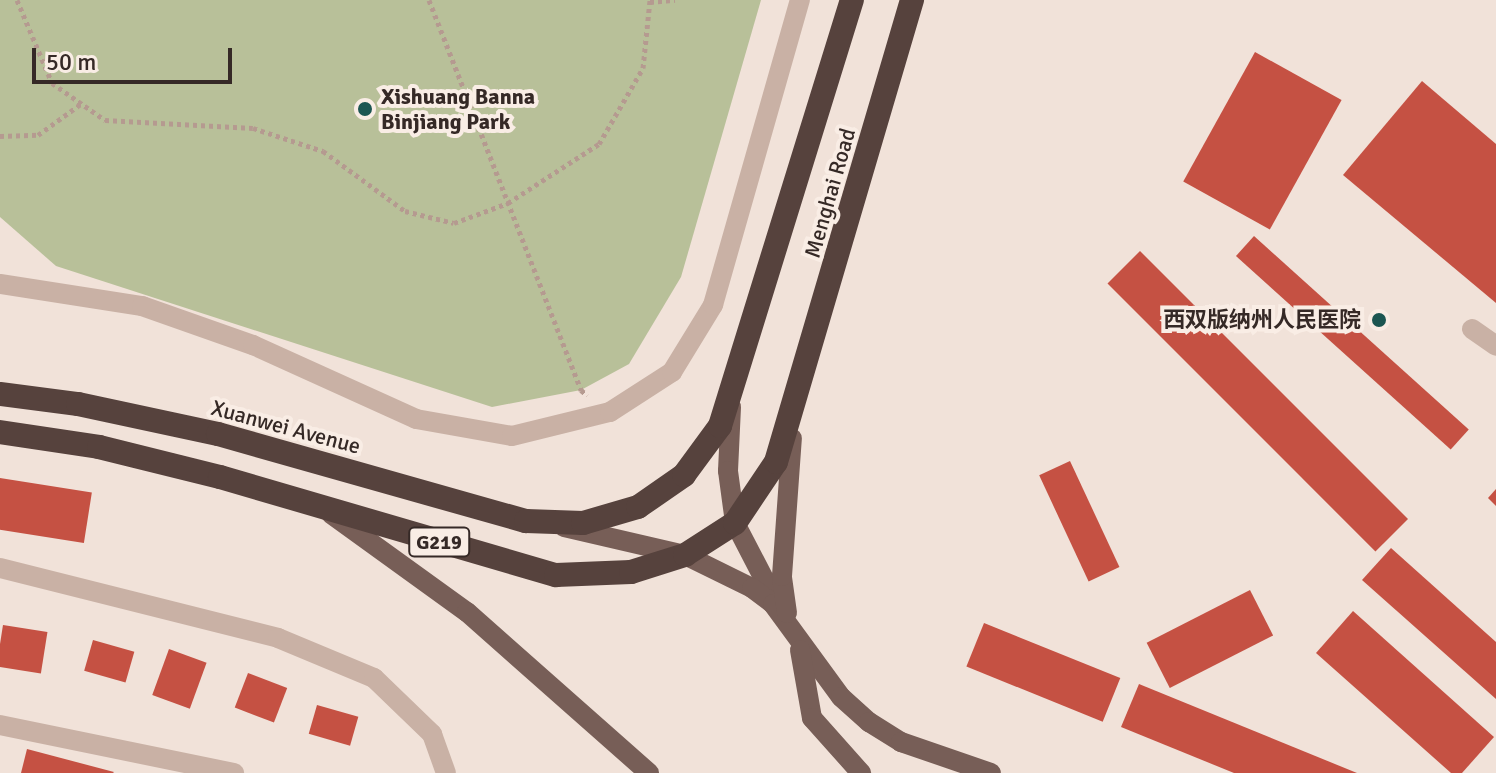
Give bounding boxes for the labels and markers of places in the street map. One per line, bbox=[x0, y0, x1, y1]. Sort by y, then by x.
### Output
place label: Xishuang Banna Binjiang Park bbox=[381, 83, 535, 134]
marker: Xishuang Banna Binjiang Park bbox=[356, 100, 374, 118]
place label: 西双版纳州人民医院 bbox=[1163, 307, 1361, 333]
marker: 西双版纳州人民医院 bbox=[1368, 309, 1390, 331]

